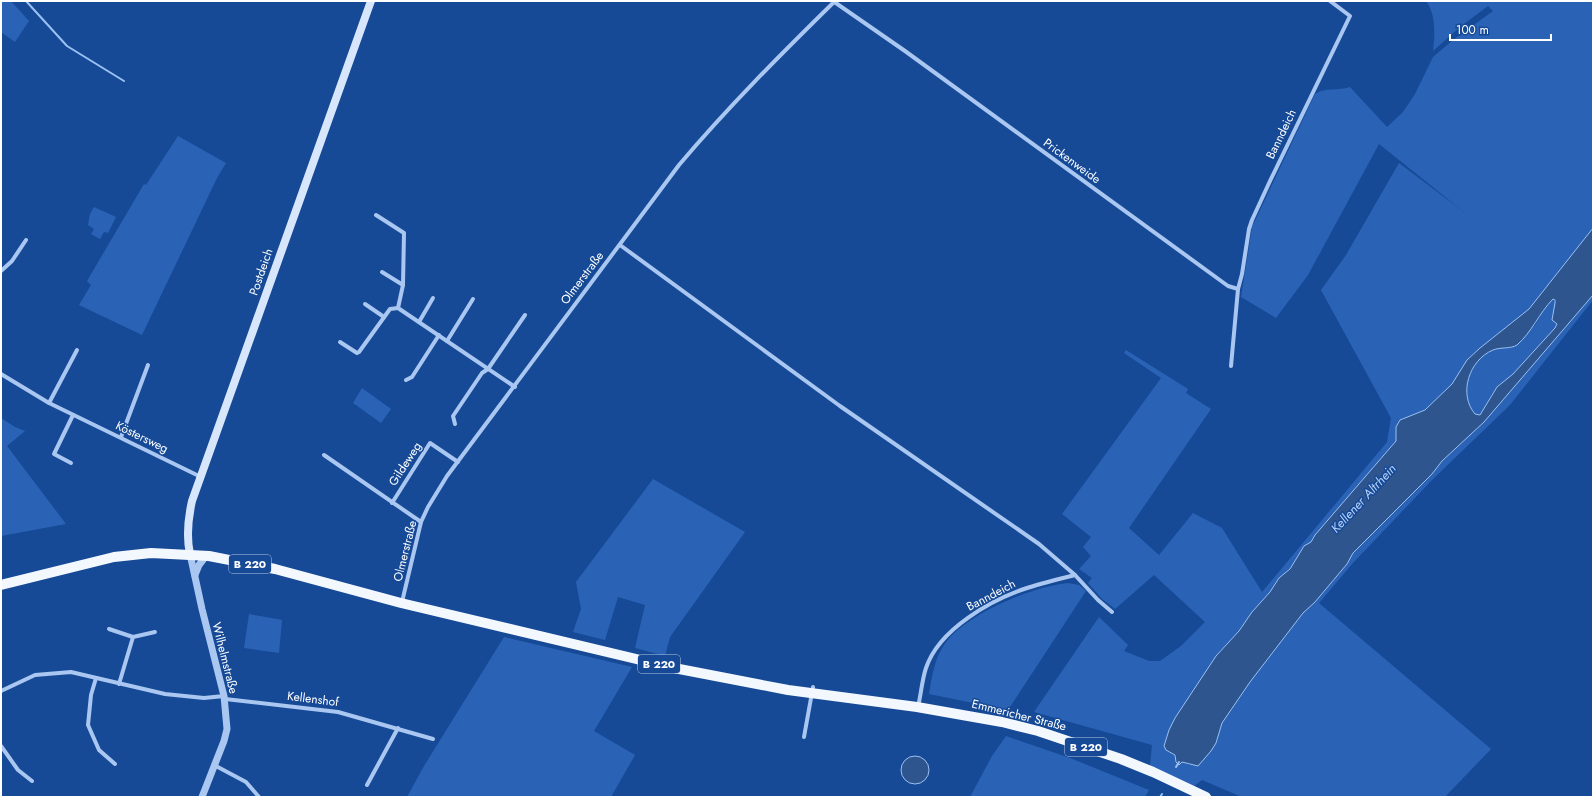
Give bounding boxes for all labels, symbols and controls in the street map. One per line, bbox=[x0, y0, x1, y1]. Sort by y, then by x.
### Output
scale bar bbox=[1450, 16, 1551, 42]
text: 100 m bbox=[1456, 21, 1489, 39]
street label: Banndeich bbox=[1261, 106, 1301, 162]
street label: Prickenweide bbox=[1040, 134, 1104, 188]
street label: Postdeich bbox=[245, 246, 277, 298]
street label: Olmerstraße bbox=[556, 248, 608, 308]
street label: Köstersweg bbox=[113, 416, 171, 458]
street label: Gildeweg bbox=[384, 439, 426, 489]
water label: Kellener Altrhein bbox=[1326, 459, 1401, 537]
street label: Olmerstraße bbox=[389, 519, 421, 583]
road number: B 220 bbox=[229, 555, 271, 573]
street label: Banndeich bbox=[963, 575, 1019, 615]
street label: Wilhelmstraße bbox=[207, 620, 243, 696]
road number: B 220 bbox=[638, 655, 680, 673]
street label: Kellenshof bbox=[286, 687, 340, 711]
street label: Emmericher Straße bbox=[970, 695, 1068, 735]
road number: B 220 bbox=[1065, 738, 1107, 756]

